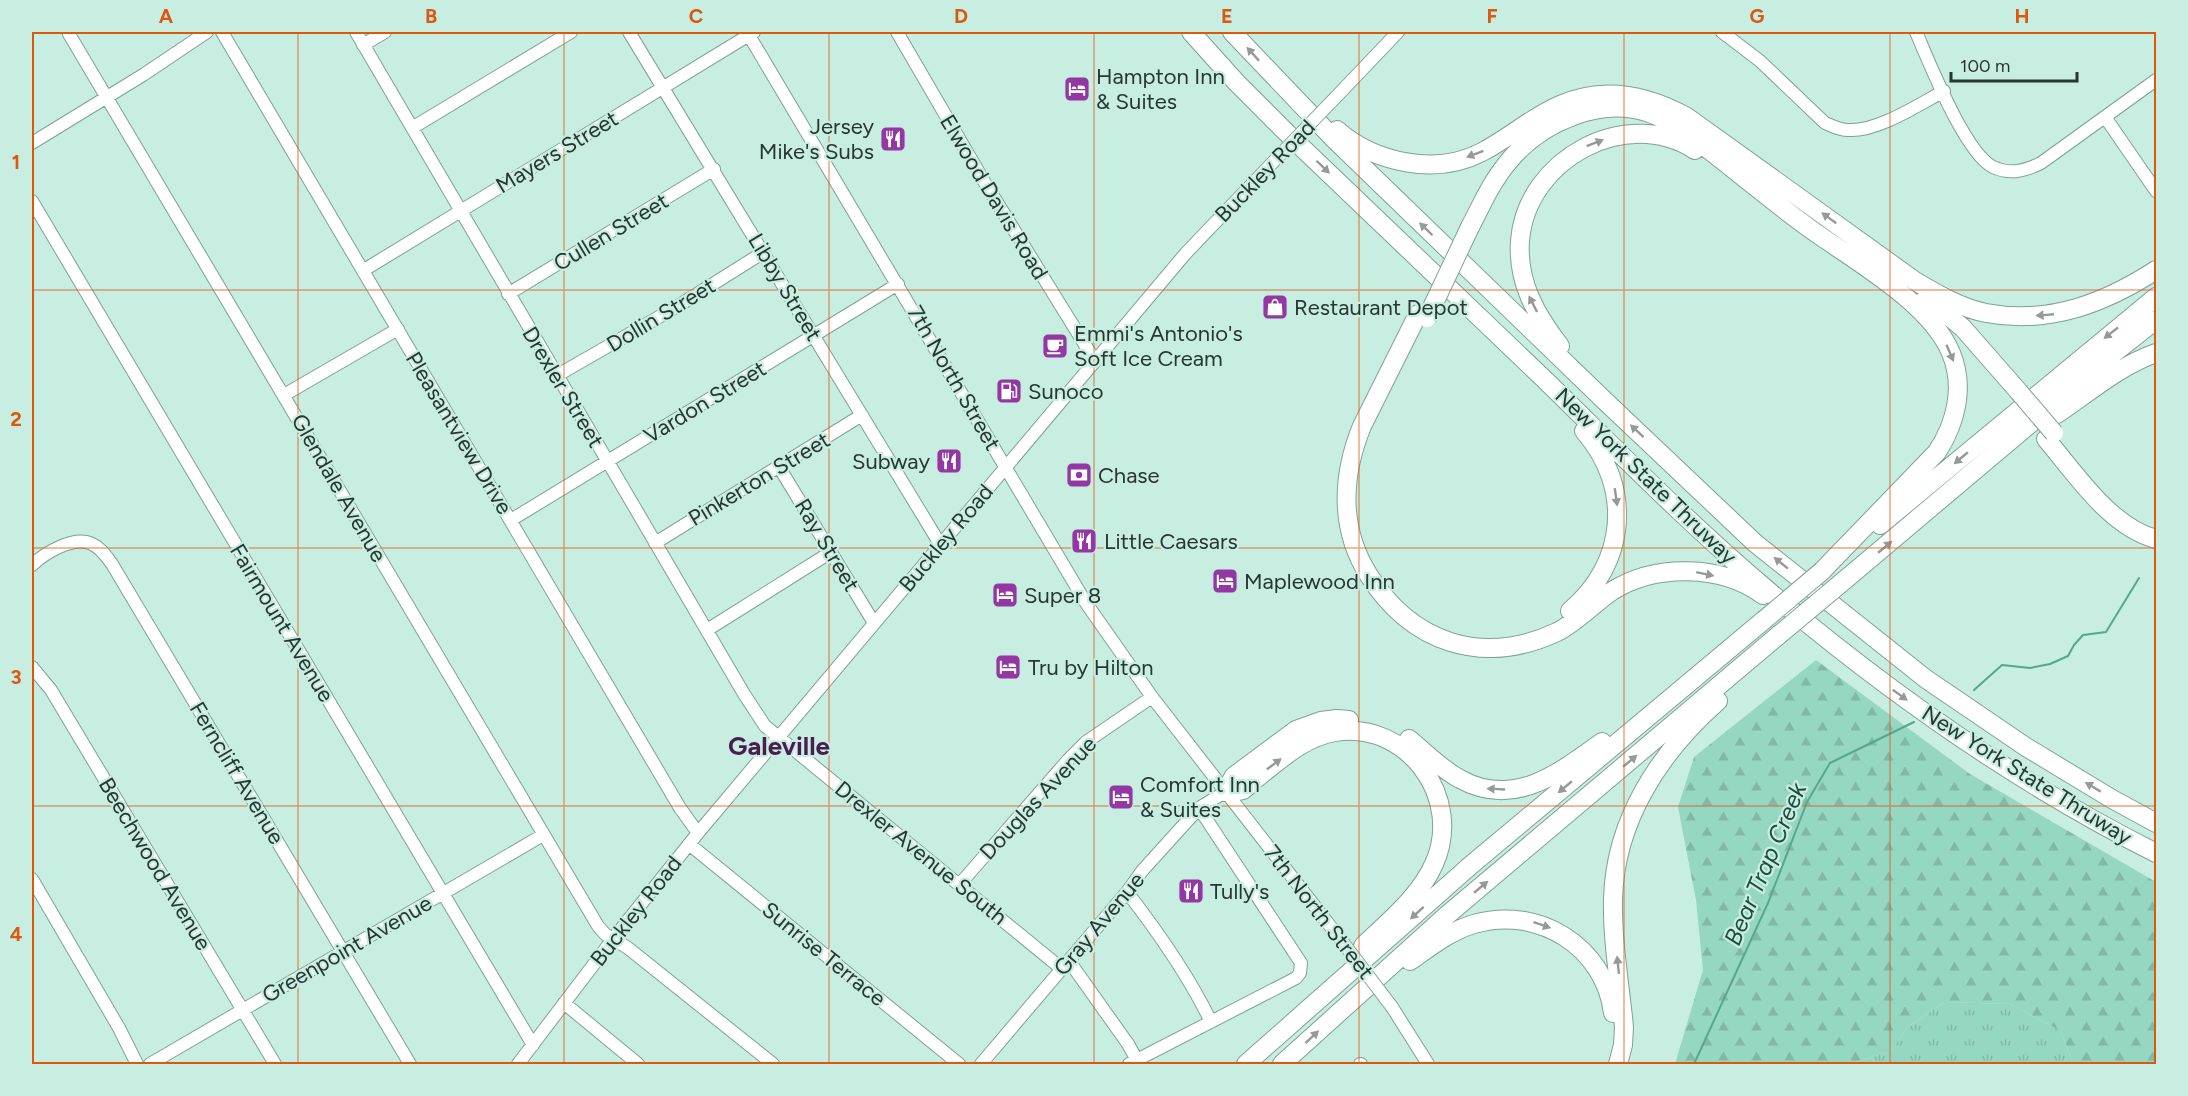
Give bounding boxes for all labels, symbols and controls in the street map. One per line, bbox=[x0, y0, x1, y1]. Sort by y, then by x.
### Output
text: A bbox=[159, 4, 174, 28]
text: B bbox=[425, 4, 437, 28]
text: C bbox=[689, 4, 703, 28]
text: D bbox=[954, 4, 968, 28]
text: E bbox=[1221, 4, 1233, 28]
text: F bbox=[1486, 4, 1498, 28]
text: G bbox=[1750, 4, 1765, 28]
text: H bbox=[2015, 4, 2030, 28]
scale bar bbox=[1951, 45, 2077, 83]
one-way arrow bbox=[1247, 47, 1260, 62]
text: 100 m bbox=[1960, 55, 2010, 77]
place label: Hampton Inn & Suites bbox=[1096, 63, 1225, 115]
hotel icon: Hampton Inn & Suites bbox=[1062, 74, 1092, 104]
street label: Mayers Street bbox=[491, 105, 623, 199]
street label: Elwood Davis Road bbox=[934, 110, 1054, 284]
place label: Jersey Mike's Subs bbox=[759, 113, 874, 165]
street label: Buckley Road bbox=[1209, 114, 1321, 228]
restaurant icon: Jersey Mike's Subs bbox=[878, 124, 908, 154]
one-way arrow bbox=[1586, 138, 1604, 147]
text: 1 bbox=[12, 150, 20, 174]
one-way arrow bbox=[1466, 150, 1484, 159]
one-way arrow bbox=[1315, 160, 1330, 174]
street label: Cullen Street bbox=[549, 187, 673, 277]
one-way arrow bbox=[1822, 212, 1838, 224]
one-way arrow bbox=[1420, 223, 1434, 237]
street label: Libby Street bbox=[742, 228, 828, 346]
street label: Dollin Street bbox=[602, 272, 720, 358]
shop icon: Restaurant Depot bbox=[1260, 292, 1290, 322]
place label: Restaurant Depot bbox=[1294, 294, 1468, 321]
one-way arrow bbox=[1528, 295, 1538, 312]
street label: 7th North Street bbox=[902, 301, 1006, 455]
one-way arrow bbox=[2036, 310, 2055, 320]
place label: Emmi's Antonio's Soft Ice Cream bbox=[1074, 320, 1243, 372]
street label: Drexler Street bbox=[516, 322, 610, 452]
one-way arrow bbox=[2103, 327, 2118, 339]
cafe icon: Emmi's Antonio's Soft Ice Cream bbox=[1040, 331, 1070, 361]
one-way arrow bbox=[1945, 344, 1955, 362]
street label: Pleasantview Drive bbox=[400, 347, 518, 519]
street label: Vardon Street bbox=[639, 355, 771, 449]
fuel station icon: Sunoco bbox=[994, 376, 1024, 406]
place label: Sunoco bbox=[1028, 378, 1103, 405]
street label: New York State Thruway bbox=[1550, 382, 1743, 570]
text: 2 bbox=[10, 407, 22, 431]
street label: Glendale Avenue bbox=[286, 409, 392, 567]
one-way arrow bbox=[1631, 425, 1645, 439]
street label: Pinkerton Street bbox=[683, 426, 835, 532]
restaurant icon: Subway bbox=[934, 446, 964, 476]
place label: Subway bbox=[852, 448, 930, 475]
one-way arrow bbox=[1953, 452, 1969, 465]
bank icon: Chase bbox=[1064, 460, 1094, 490]
place label: Chase bbox=[1098, 462, 1160, 489]
street label: Buckley Road bbox=[893, 479, 999, 597]
one-way arrow bbox=[1612, 488, 1621, 507]
street label: Ray Street bbox=[789, 494, 865, 596]
restaurant icon: Little Caesars bbox=[1069, 526, 1099, 556]
place label: Little Caesars bbox=[1104, 528, 1238, 555]
street label: Fairmount Avenue bbox=[224, 539, 340, 707]
one-way arrow bbox=[1877, 541, 1892, 554]
one-way arrow bbox=[1774, 557, 1789, 570]
hotel icon: Maplewood Inn bbox=[1210, 566, 1240, 596]
place label: Maplewood Inn bbox=[1244, 568, 1395, 595]
one-way arrow bbox=[1696, 569, 1714, 579]
hotel icon: Super 8 bbox=[990, 580, 1020, 610]
place label: Super 8 bbox=[1024, 582, 1101, 609]
hotel icon: Tru by Hilton bbox=[993, 652, 1023, 682]
place label: Tru by Hilton bbox=[1028, 654, 1154, 681]
text: 3 bbox=[10, 665, 22, 689]
one-way arrow bbox=[1891, 689, 1907, 701]
street label: Ferncliff Avenue bbox=[184, 697, 290, 849]
street label: New York State Thruway bbox=[1917, 699, 2137, 851]
district label: Galeville bbox=[728, 730, 830, 762]
street label: Douglas Avenue bbox=[974, 731, 1102, 865]
one-way arrow bbox=[1622, 755, 1637, 768]
one-way arrow bbox=[1266, 758, 1282, 771]
place label: Comfort Inn & Suites bbox=[1140, 771, 1260, 823]
street label: Beechwood Avenue bbox=[93, 773, 217, 955]
street label: Drexler Avenue South bbox=[829, 775, 1013, 931]
water label: Bear Trap Creek bbox=[1718, 777, 1813, 950]
one-way arrow bbox=[1557, 780, 1573, 793]
hotel icon: Comfort Inn & Suites bbox=[1106, 782, 1136, 812]
one-way arrow bbox=[2085, 782, 2101, 793]
one-way arrow bbox=[1487, 784, 1506, 794]
street label: 7th North Street bbox=[1258, 840, 1380, 984]
street label: Buckley Road bbox=[585, 850, 687, 972]
street label: Gray Avenue bbox=[1048, 867, 1150, 981]
restaurant icon: Tully's bbox=[1176, 876, 1206, 906]
place label: Tully's bbox=[1210, 878, 1269, 905]
one-way arrow bbox=[1473, 880, 1489, 893]
street label: Greenpoint Avenue bbox=[257, 889, 437, 1009]
street label: Sunrise Terrace bbox=[757, 896, 891, 1012]
one-way arrow bbox=[1410, 906, 1425, 919]
one-way arrow bbox=[1533, 921, 1551, 931]
text: 4 bbox=[10, 922, 23, 946]
one-way arrow bbox=[1613, 955, 1623, 974]
one-way arrow bbox=[1305, 1030, 1320, 1044]

